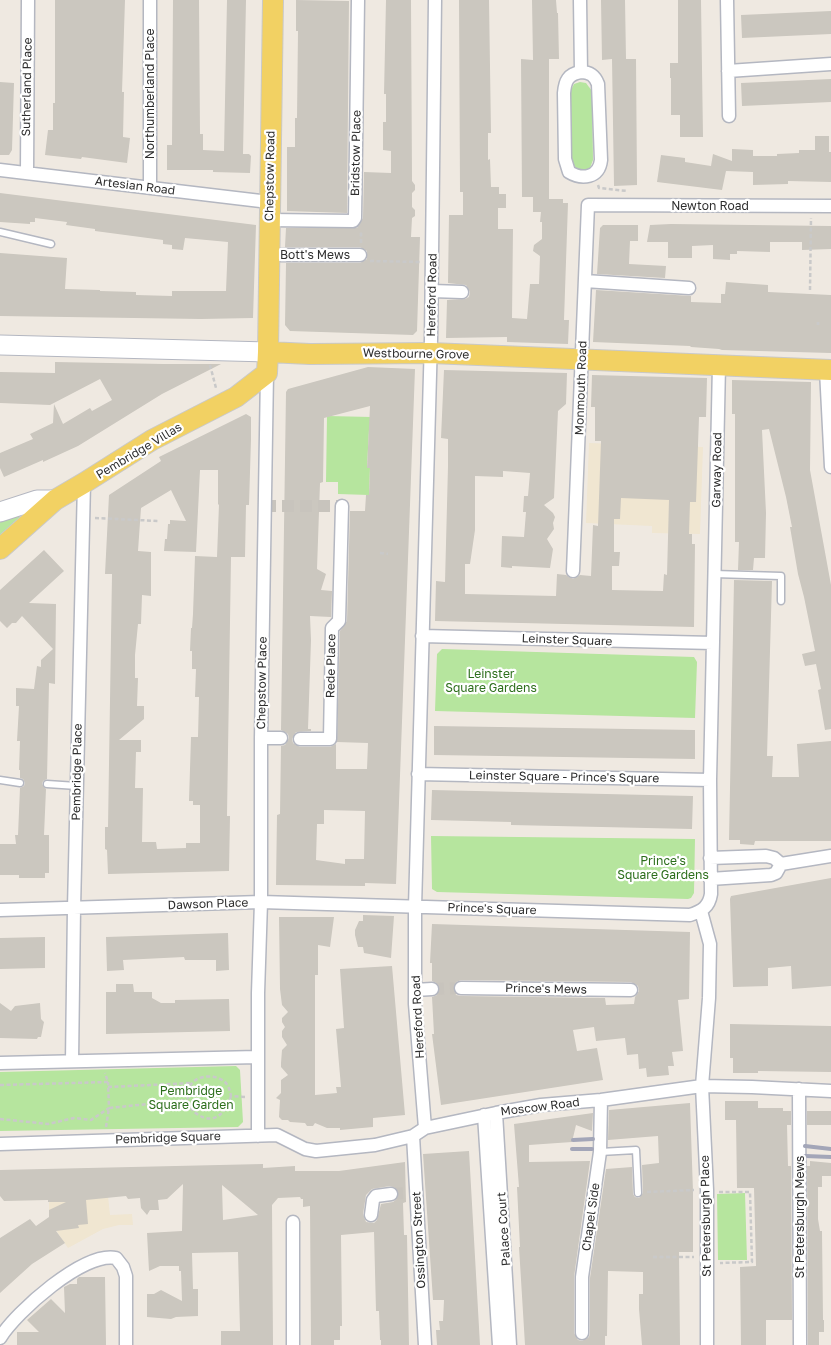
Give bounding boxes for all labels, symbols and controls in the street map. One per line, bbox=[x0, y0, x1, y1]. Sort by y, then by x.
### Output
street label: Northumberland Place bbox=[143, 29, 157, 159]
street label: Sutherland Place bbox=[19, 37, 35, 137]
street label: Bridstow Place bbox=[348, 110, 364, 196]
street label: Chepstow Road bbox=[262, 131, 278, 221]
street label: Artesian Road bbox=[94, 174, 176, 198]
street label: Newton Road bbox=[671, 199, 749, 213]
street label: Bott's Mews bbox=[280, 248, 350, 262]
street label: Hereford Road bbox=[424, 253, 440, 337]
street label: Monmouth Road bbox=[572, 340, 590, 436]
street label: Westbourne Grove bbox=[363, 346, 469, 362]
street label: Pembridge Villas bbox=[94, 420, 184, 482]
street label: Garway Road bbox=[709, 432, 725, 508]
street label: Leinster Square bbox=[521, 631, 613, 649]
street label: Rede Place bbox=[323, 634, 339, 698]
street label: Chepstow Place bbox=[254, 636, 270, 730]
park label: Leinster Square Gardens bbox=[445, 667, 537, 695]
street label: Pembridge Place bbox=[69, 723, 85, 821]
street label: Leinster Square - Prince's Square bbox=[469, 768, 659, 786]
park label: Prince's Square Gardens bbox=[617, 854, 709, 882]
street label: Dawson Place bbox=[167, 895, 249, 913]
street label: Prince's Square bbox=[447, 900, 537, 918]
street label: Hereford Road bbox=[409, 975, 427, 1059]
street label: Prince's Mews bbox=[505, 981, 587, 997]
park label: Pembridge Square Garden bbox=[148, 1084, 234, 1112]
street label: Moscow Road bbox=[500, 1095, 580, 1119]
street label: Pembridge Square bbox=[115, 1129, 221, 1147]
street label: St Petersburgh Place bbox=[698, 1155, 714, 1277]
street label: St Petersburgh Mews bbox=[793, 1156, 807, 1278]
street label: Chapel Side bbox=[579, 1182, 603, 1252]
street label: Ossington Street bbox=[409, 1191, 429, 1289]
street label: Palace Court bbox=[494, 1192, 514, 1266]

